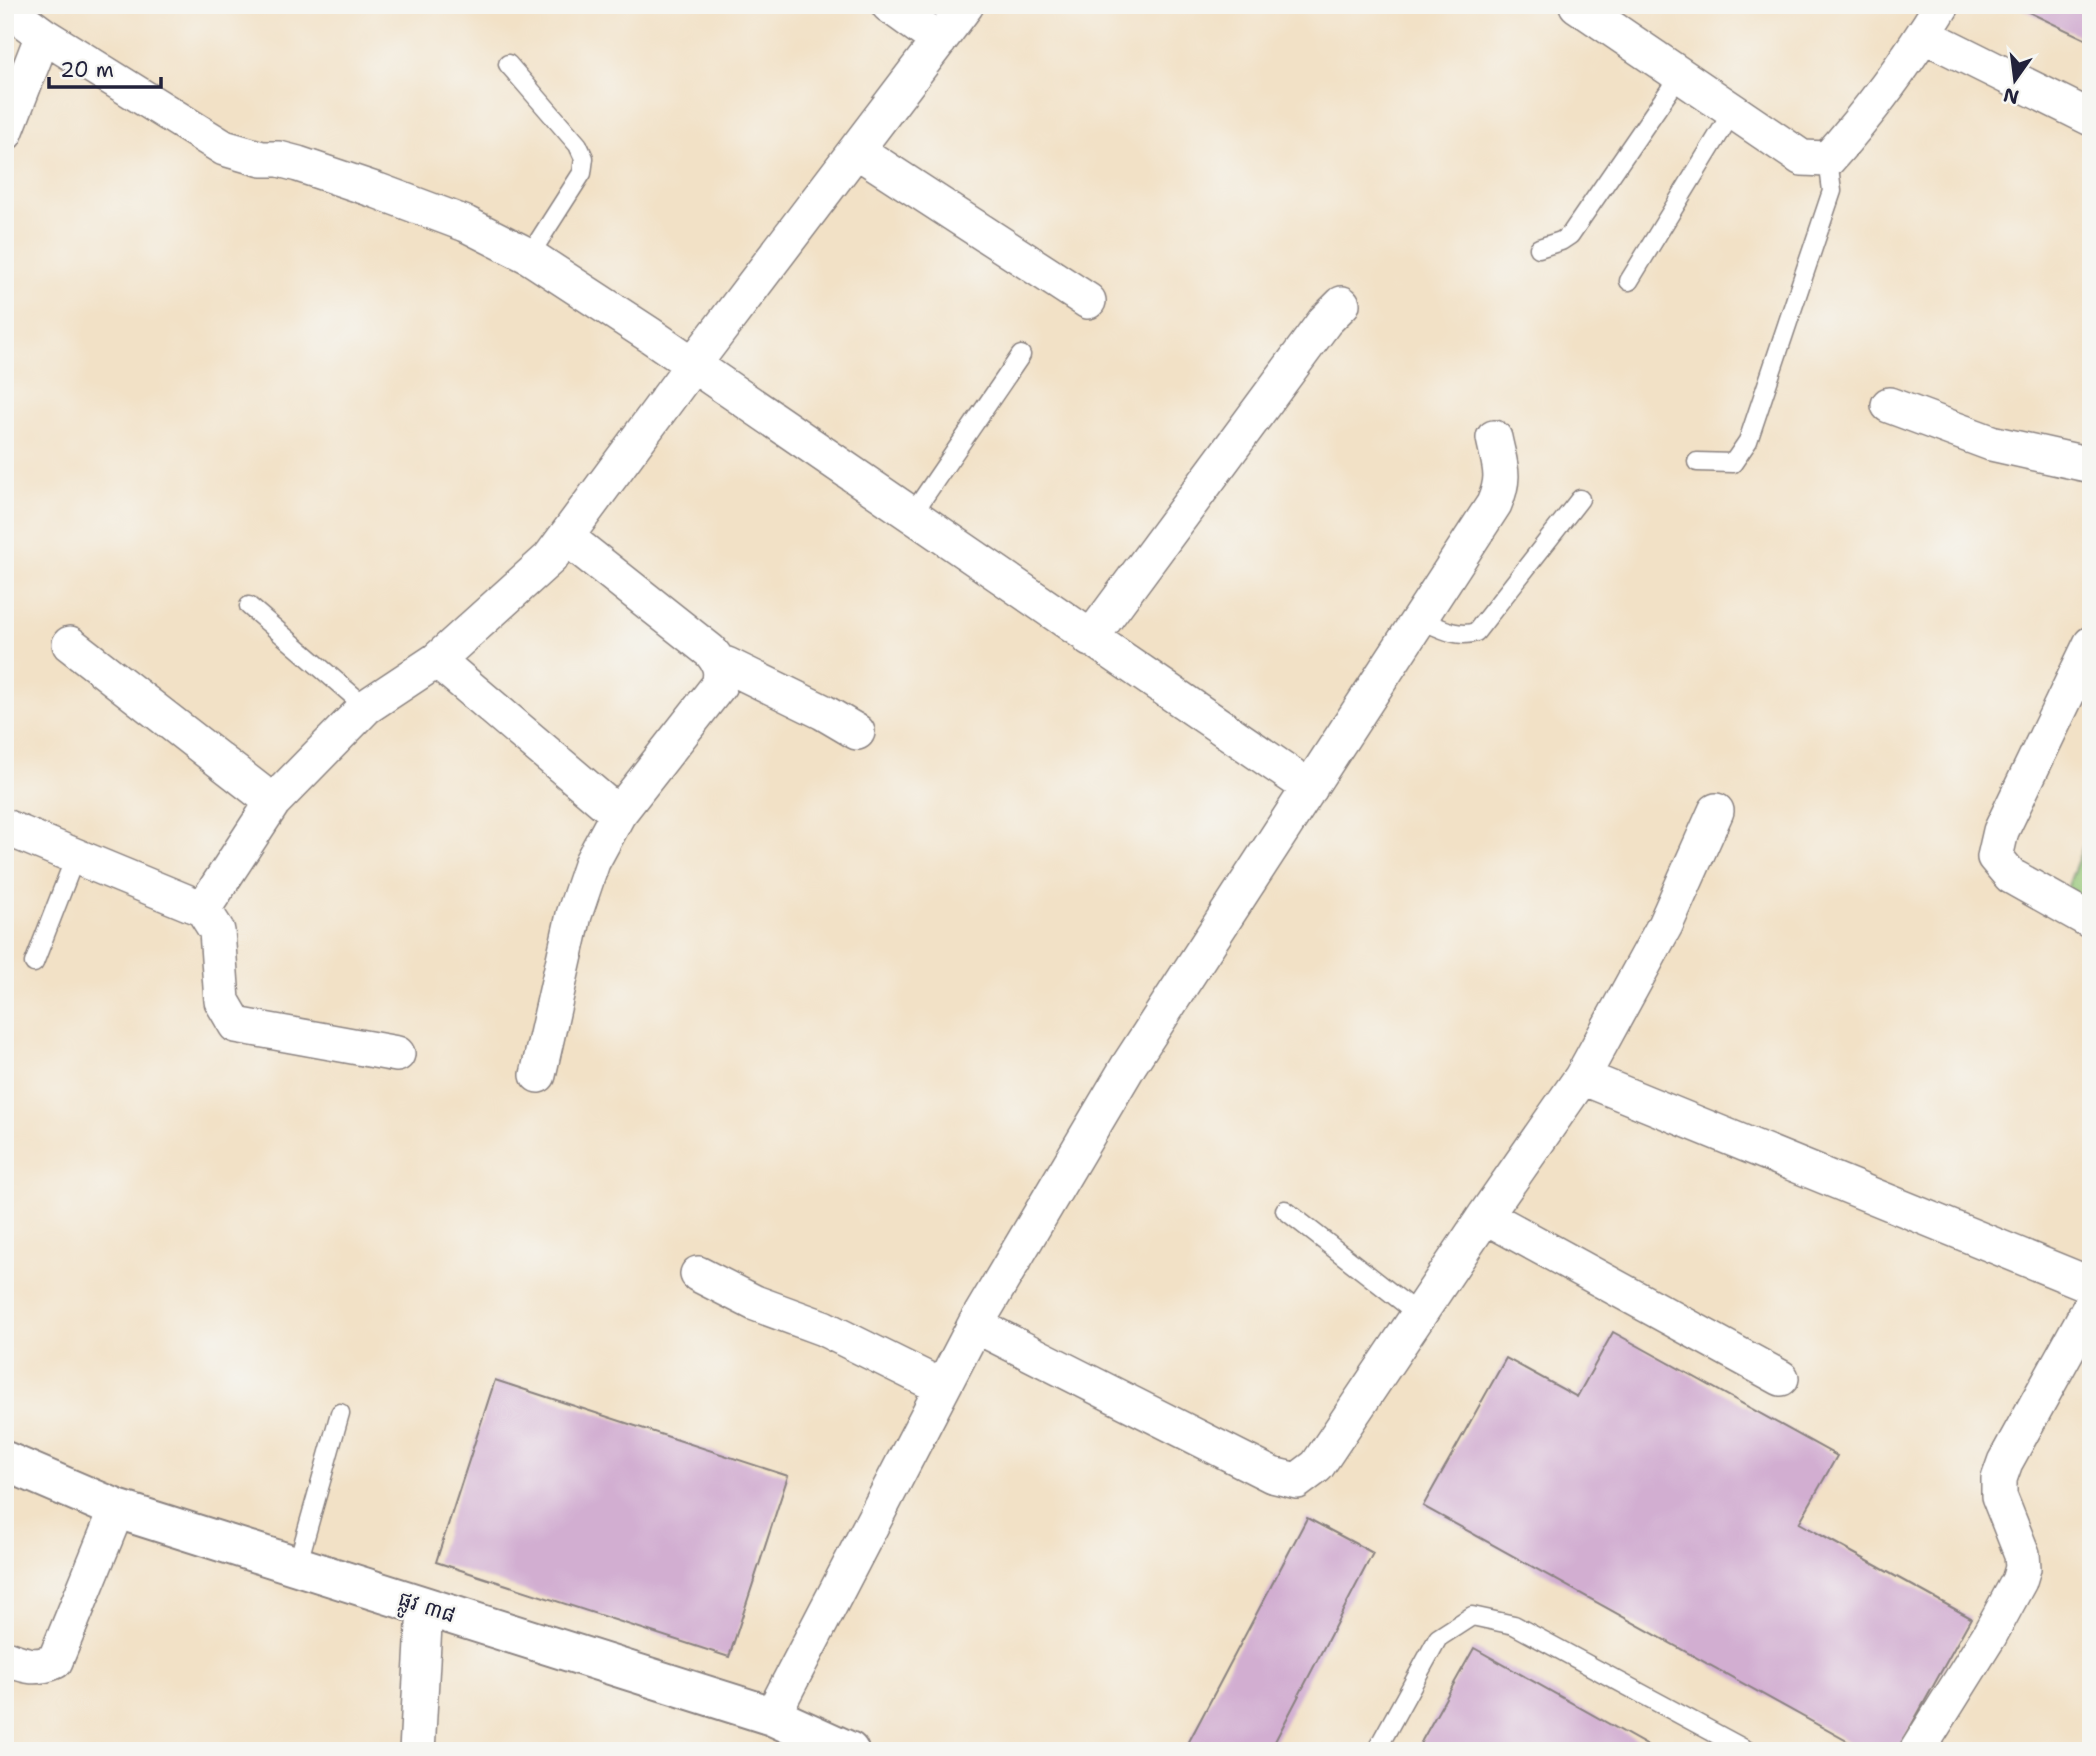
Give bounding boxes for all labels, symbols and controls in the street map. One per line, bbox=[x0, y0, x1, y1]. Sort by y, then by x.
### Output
scale bar bbox=[49, 46, 161, 90]
north arrow bbox=[1980, 46, 2050, 116]
text: 20 m bbox=[60, 56, 114, 84]
text: N bbox=[2001, 82, 2021, 110]
street label: ផ្លូវ ៣៨ bbox=[393, 1585, 459, 1634]

